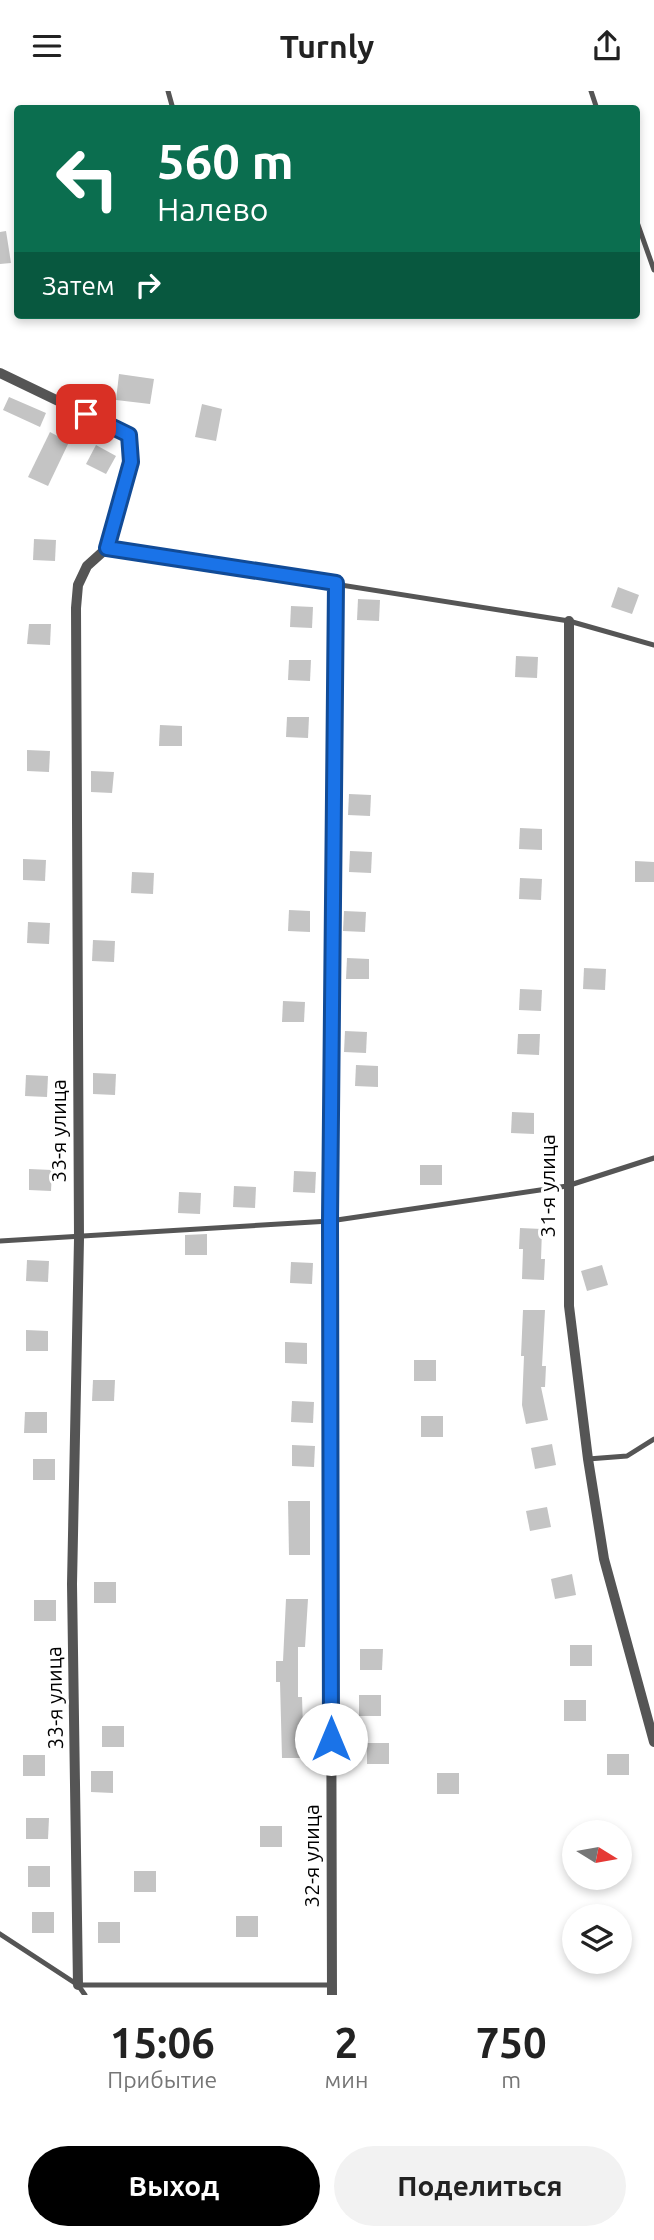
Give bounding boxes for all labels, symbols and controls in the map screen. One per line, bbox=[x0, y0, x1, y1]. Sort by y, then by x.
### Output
icon: menu bbox=[28, 27, 66, 65]
icon: share bbox=[588, 27, 626, 65]
text: Turnly bbox=[280, 28, 374, 64]
icon: left bbox=[42, 133, 133, 224]
text: 560 m bbox=[157, 133, 294, 188]
text: Налево bbox=[157, 191, 269, 227]
icon: right bbox=[129, 266, 167, 304]
text: Затем bbox=[42, 271, 115, 300]
pin bbox=[56, 384, 116, 444]
icon: arrive bbox=[67, 395, 105, 433]
street label: 33-я улица bbox=[46, 1079, 70, 1183]
street label: 31-я улица bbox=[535, 1134, 559, 1238]
street label: 33-я улица bbox=[41, 1646, 67, 1750]
position arrow bbox=[294, 1702, 368, 1776]
street label: 32-я улица bbox=[299, 1804, 323, 1908]
north arrow bbox=[562, 1820, 632, 1890]
map controls bbox=[562, 1820, 632, 1974]
button: layers bbox=[562, 1904, 632, 1974]
text: 15:06 bbox=[110, 2019, 215, 2066]
text: 2 bbox=[335, 2019, 358, 2066]
text: 750 bbox=[476, 2019, 547, 2066]
text: Прибытие bbox=[107, 2067, 217, 2092]
text: мин bbox=[325, 2067, 368, 2092]
text: m bbox=[501, 2067, 521, 2092]
button: Выход bbox=[28, 2146, 320, 2226]
button: Поделиться bbox=[334, 2146, 626, 2226]

